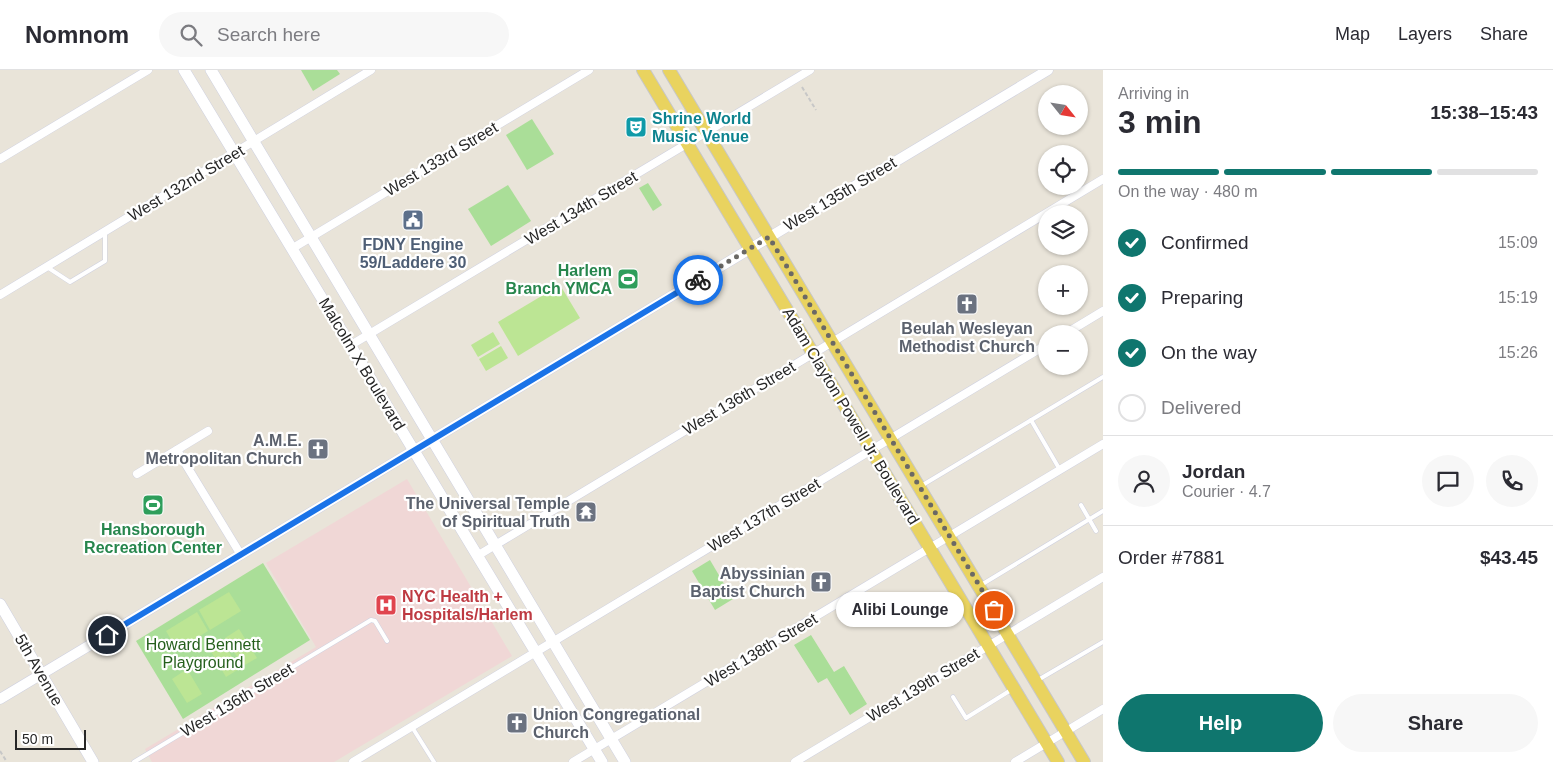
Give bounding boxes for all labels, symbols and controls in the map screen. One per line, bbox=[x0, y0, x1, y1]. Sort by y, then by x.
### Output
search box bbox=[159, 12, 509, 57]
text: Nomnom bbox=[25, 21, 129, 48]
icon: search bbox=[177, 21, 205, 49]
text: Search here bbox=[217, 24, 321, 45]
text: Map bbox=[1335, 24, 1370, 44]
text: Layers bbox=[1398, 24, 1452, 44]
text: Share bbox=[1480, 24, 1528, 44]
north arrow bbox=[1038, 85, 1088, 135]
map controls bbox=[1038, 85, 1088, 375]
text: Arriving in bbox=[1118, 85, 1189, 102]
text: 15:38–15:43 bbox=[1430, 102, 1538, 123]
text: 3 min bbox=[1118, 104, 1202, 140]
place label: Shrine World Music Venue bbox=[652, 110, 751, 145]
theatre icon: Shrine World Music Venue bbox=[624, 115, 648, 139]
street label: West 133rd Street bbox=[381, 118, 501, 199]
street label: West 132nd Street bbox=[125, 141, 248, 224]
button: locate bbox=[1038, 145, 1088, 195]
street label: West 135th Street bbox=[781, 154, 900, 234]
street label: West 134th Street bbox=[522, 168, 641, 248]
text: On the way · 480 m bbox=[1118, 183, 1258, 200]
button: layers bbox=[1038, 205, 1088, 255]
public building icon: FDNY Engine 59/Laddere 30 bbox=[401, 208, 425, 232]
icon: check bbox=[1118, 229, 1146, 257]
text: Confirmed bbox=[1161, 232, 1249, 253]
text: 15:09 bbox=[1498, 234, 1538, 251]
place label: FDNY Engine 59/Laddere 30 bbox=[360, 236, 466, 271]
courier bbox=[673, 255, 723, 305]
place label: Harlem Branch YMCA bbox=[506, 262, 612, 297]
button: + bbox=[1038, 265, 1088, 315]
icon: bike bbox=[684, 266, 712, 294]
sports icon: Harlem Branch YMCA bbox=[616, 267, 640, 291]
icon: check bbox=[1118, 284, 1146, 312]
text: Preparing bbox=[1161, 287, 1243, 308]
text: 15:19 bbox=[1498, 289, 1538, 306]
church icon: Beulah Wesleyan Methodist Church bbox=[955, 292, 979, 316]
street label: Malcolm X Boulevard bbox=[316, 295, 408, 433]
street label: Adam Clayton Powell Jr. Boulevard bbox=[779, 305, 923, 527]
place label: Beulah Wesleyan Methodist Church bbox=[899, 320, 1035, 355]
button: − bbox=[1038, 325, 1088, 375]
icon: check bbox=[1118, 339, 1146, 367]
text: On the way bbox=[1161, 342, 1257, 363]
text: 15:26 bbox=[1498, 344, 1538, 361]
street label: West 136th Street bbox=[680, 358, 799, 438]
text: Delivered bbox=[1161, 397, 1241, 418]
place label: A.M.E. Metropolitan Church bbox=[146, 432, 302, 467]
church icon: A.M.E. Metropolitan Church bbox=[306, 437, 330, 461]
button: person bbox=[1118, 455, 1170, 507]
button: chat bbox=[1422, 455, 1474, 507]
button: phone bbox=[1486, 455, 1538, 507]
text: Jordan bbox=[1182, 461, 1245, 482]
street label: West 137th Street bbox=[705, 475, 824, 555]
text: Courier · 4.7 bbox=[1182, 483, 1271, 500]
sports icon: Hansborough Recreation Center bbox=[141, 493, 165, 517]
place label: The Universal Temple of Spiritual Truth bbox=[406, 495, 570, 530]
temple icon: The Universal Temple of Spiritual Truth bbox=[574, 500, 598, 524]
place label: Hansborough Recreation Center bbox=[84, 521, 222, 556]
text: Order #7881 bbox=[1118, 547, 1225, 568]
text: $43.45 bbox=[1480, 547, 1538, 568]
place label: Abyssinian Baptist Church bbox=[690, 565, 805, 600]
church icon: Abyssinian Baptist Church bbox=[809, 570, 833, 594]
place label: NYC Health + Hospitals/Harlem bbox=[402, 588, 533, 623]
pin bbox=[973, 589, 1015, 631]
callout: Alibi Lounge bbox=[836, 592, 964, 628]
hospital icon: NYC Health + Hospitals/Harlem bbox=[374, 593, 398, 617]
icon: bag bbox=[980, 596, 1008, 624]
text: Alibi Lounge bbox=[852, 601, 948, 618]
street label: West 138th Street bbox=[702, 610, 821, 690]
pin bbox=[86, 614, 128, 656]
icon: home bbox=[93, 621, 121, 649]
street label: 5th Avenue bbox=[12, 631, 66, 709]
park label: Howard Bennett Playground bbox=[146, 636, 261, 671]
street label: West 139th Street bbox=[864, 645, 983, 725]
street label: West 136th Street bbox=[178, 660, 297, 740]
button: Help bbox=[1118, 694, 1323, 752]
button: Share bbox=[1333, 694, 1538, 752]
place label: Union Congregational Church bbox=[533, 706, 700, 741]
church icon: Union Congregational Church bbox=[505, 711, 529, 735]
scale bar bbox=[15, 727, 86, 750]
text: 50 m bbox=[22, 731, 53, 747]

